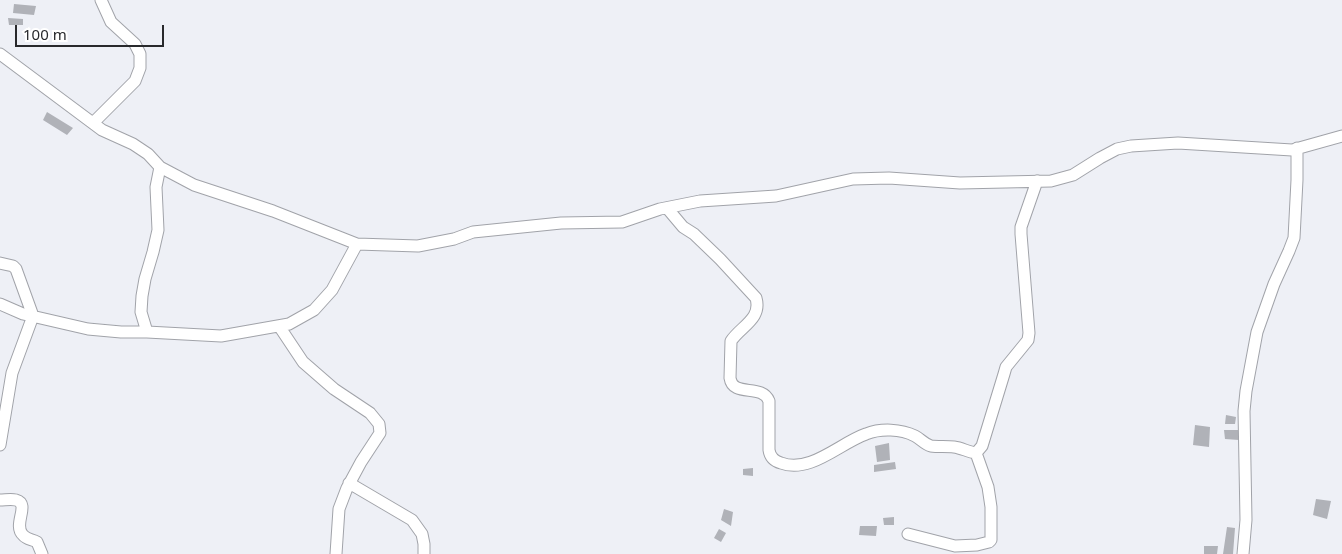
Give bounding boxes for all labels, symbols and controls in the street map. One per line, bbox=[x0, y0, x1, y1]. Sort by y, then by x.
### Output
scale bar bbox=[18, 15, 166, 47]
text: 100 m bbox=[23, 24, 67, 44]

